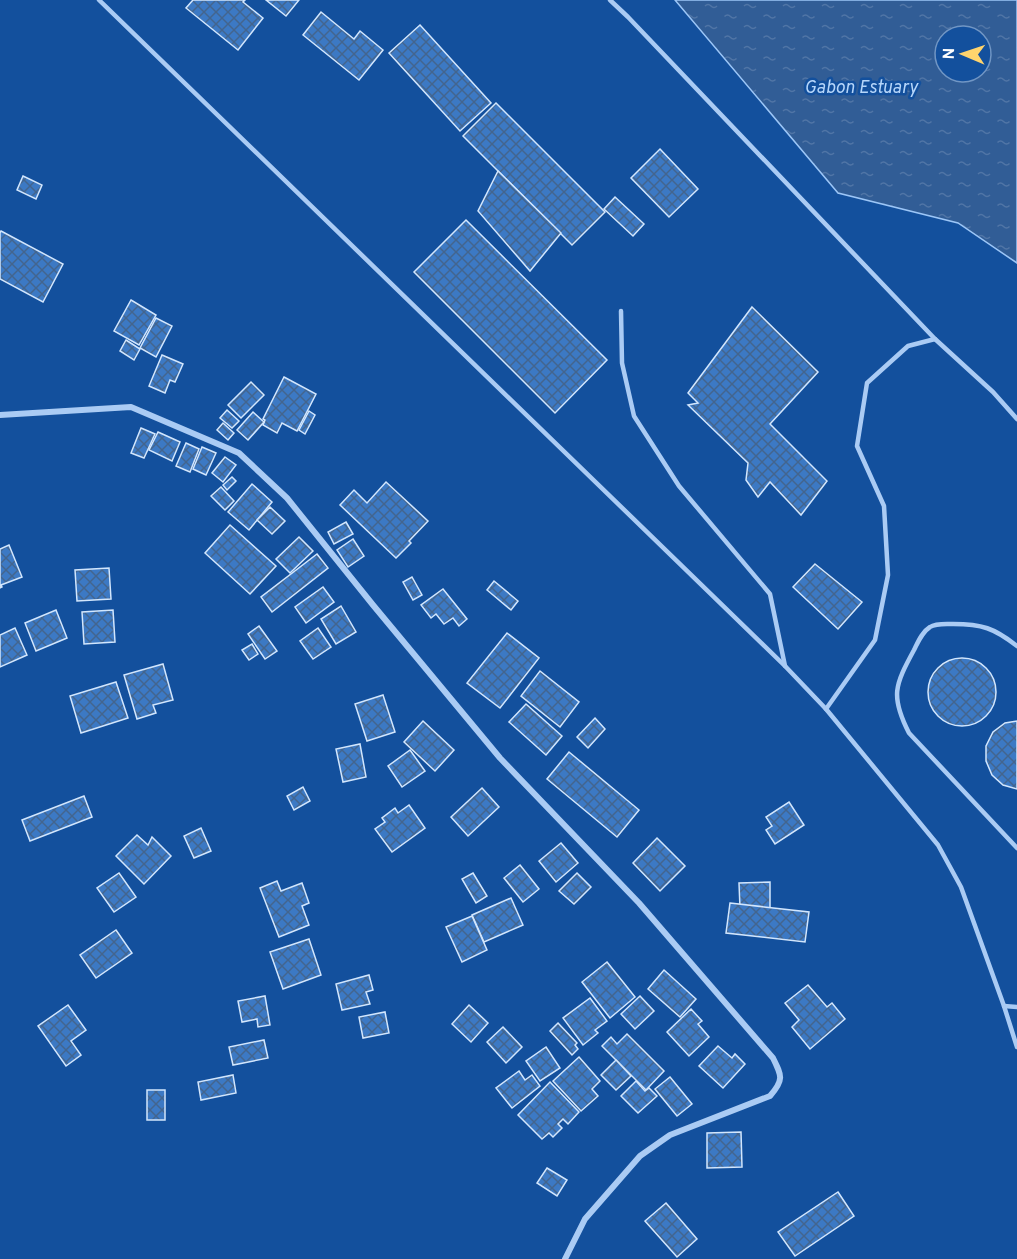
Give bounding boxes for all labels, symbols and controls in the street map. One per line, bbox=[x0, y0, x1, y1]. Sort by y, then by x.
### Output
north arrow bbox=[933, 24, 993, 84]
text: N bbox=[940, 47, 960, 60]
water label: Gabon Estuary bbox=[804, 77, 919, 100]

